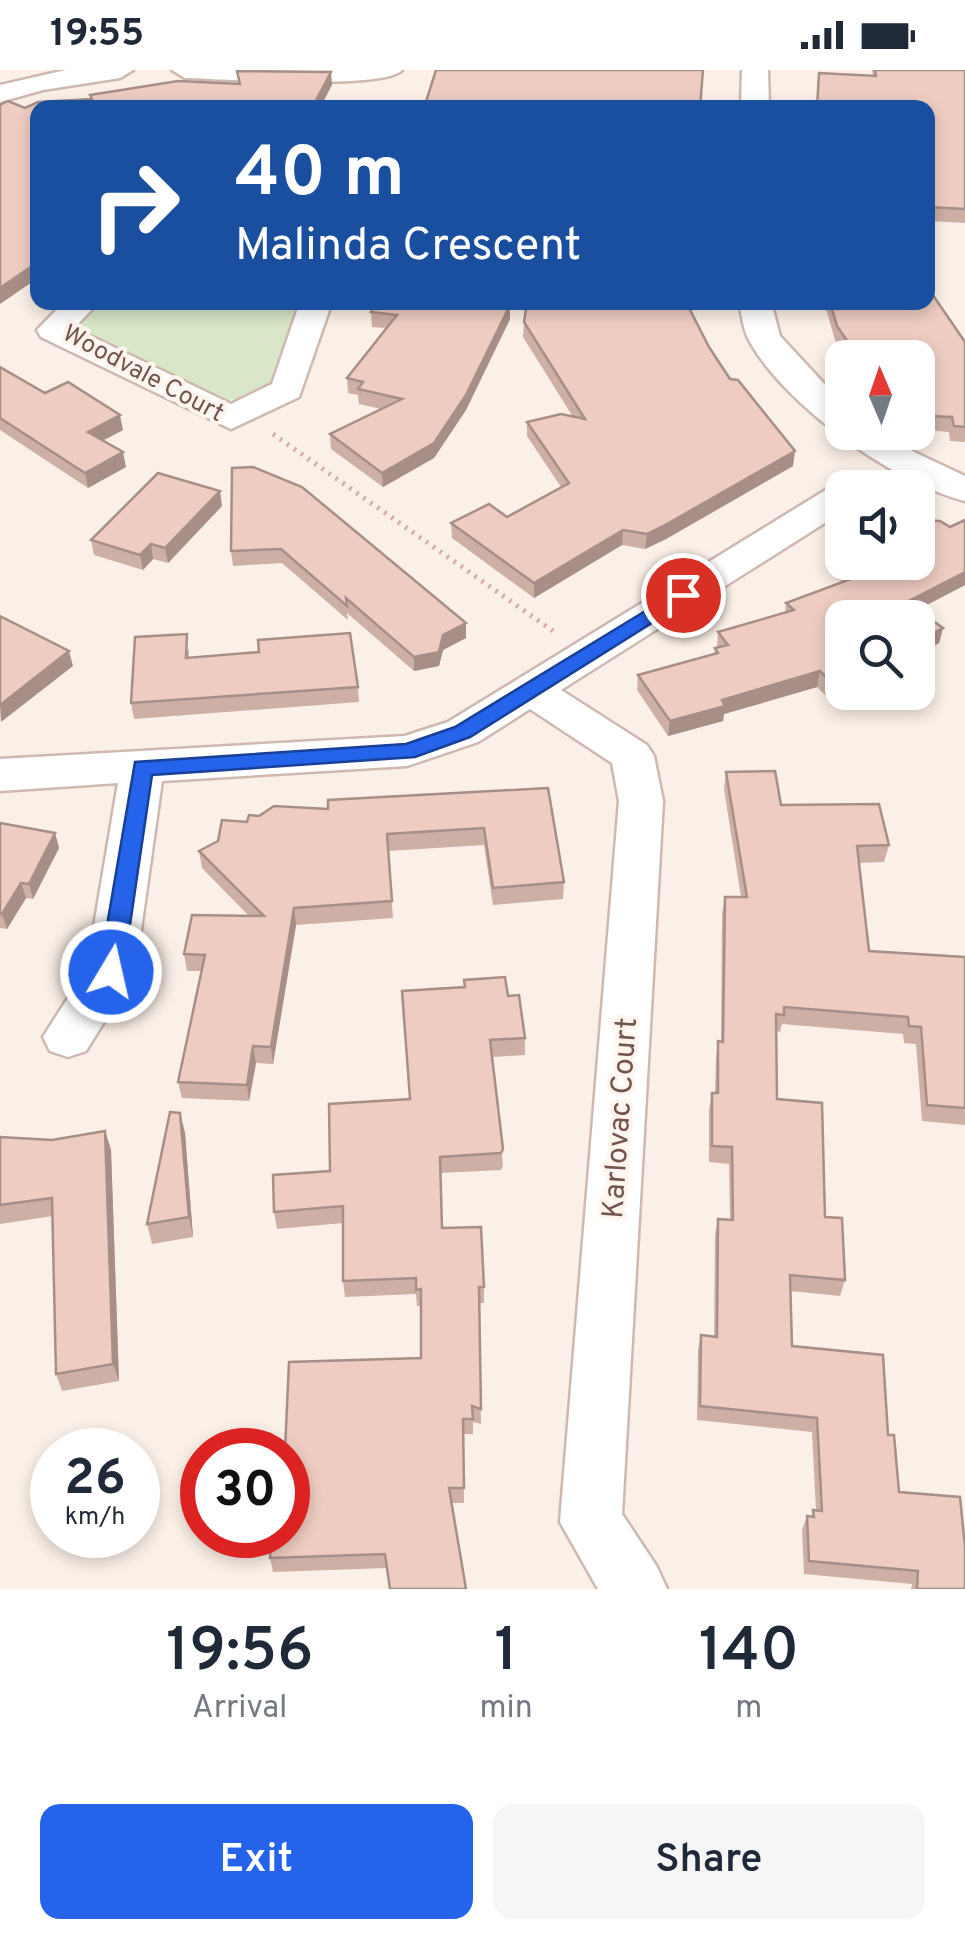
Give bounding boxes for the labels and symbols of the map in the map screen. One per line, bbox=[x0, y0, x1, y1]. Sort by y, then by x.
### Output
street label: Woodvale Court bbox=[56, 319, 229, 431]
north arrow bbox=[825, 340, 935, 450]
pin bbox=[641, 553, 726, 638]
position arrow bbox=[59, 920, 163, 1024]
street label: Karlovac Court bbox=[596, 1016, 647, 1220]
speed limit sign: 30 bbox=[180, 1428, 310, 1558]

